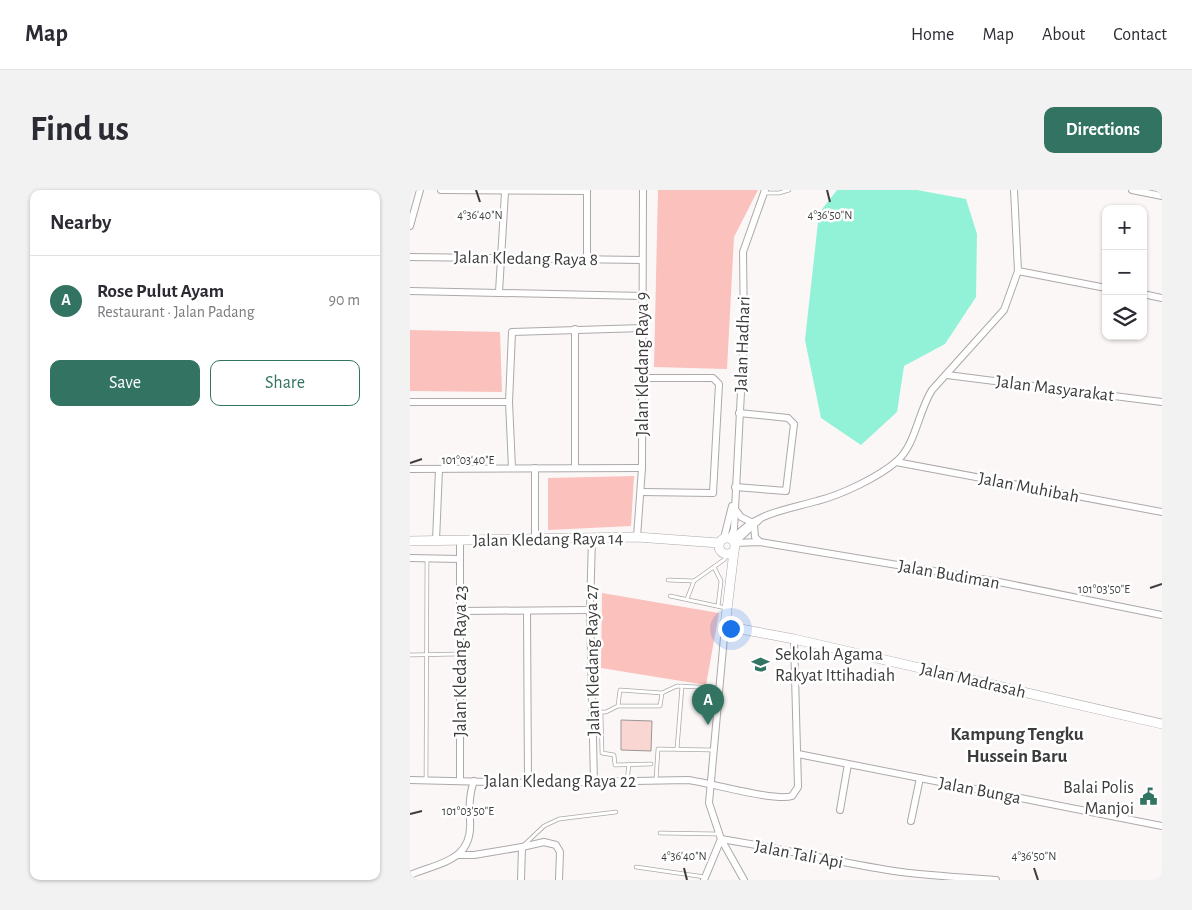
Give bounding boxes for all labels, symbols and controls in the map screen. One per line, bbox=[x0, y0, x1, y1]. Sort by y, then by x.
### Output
text: Map bbox=[25, 22, 68, 46]
text: Home bbox=[911, 26, 954, 44]
text: Map bbox=[982, 26, 1014, 44]
text: About bbox=[1042, 26, 1085, 44]
text: Contact bbox=[1113, 26, 1167, 44]
button: Directions bbox=[1044, 107, 1162, 153]
text: Find us bbox=[30, 112, 129, 147]
map controls bbox=[1102, 205, 1147, 340]
button: + bbox=[1102, 205, 1147, 250]
text: 4°36'40"N bbox=[457, 209, 503, 221]
text: 4°36'50"N bbox=[808, 209, 852, 221]
text: Nearby bbox=[50, 212, 111, 233]
street label: Jalan Kledang Raya 8 bbox=[454, 249, 598, 269]
button: − bbox=[1102, 250, 1147, 295]
text: Rose Pulut Ayam bbox=[97, 282, 224, 301]
text: A bbox=[61, 292, 71, 308]
text: 90 m bbox=[329, 292, 360, 308]
street label: Jalan Kledang Raya 9 bbox=[634, 292, 652, 436]
button: layers bbox=[1102, 295, 1147, 340]
street label: Jalan Hadhari bbox=[732, 296, 754, 392]
text: Restaurant · Jalan Padang bbox=[97, 304, 255, 320]
button: Save bbox=[50, 360, 200, 406]
button: Share bbox=[210, 360, 360, 406]
street label: Jalan Masyarakat bbox=[995, 373, 1115, 405]
text: 101°03'40"E bbox=[442, 454, 495, 466]
street label: Jalan Muhibah bbox=[977, 469, 1081, 507]
street label: Jalan Kledang Raya 14 bbox=[473, 530, 624, 550]
street label: Jalan Budiman bbox=[897, 557, 1001, 593]
text: 101°03'50"E bbox=[1078, 583, 1130, 595]
street label: Jalan Kledang Raya 27 bbox=[583, 584, 603, 736]
street label: Jalan Kledang Raya 23 bbox=[452, 585, 470, 737]
your location bbox=[718, 616, 744, 642]
place label: Sekolah Agama Rakyat Ittihadiah bbox=[775, 646, 895, 685]
school or university icon: Sekolah Agama Rakyat Ittihadiah bbox=[751, 654, 771, 674]
street label: Jalan Madrasah bbox=[918, 660, 1028, 702]
pin: A bbox=[692, 684, 724, 725]
district label: Kampung Tengku Hussein Baru bbox=[950, 725, 1084, 766]
street label: Jalan Kledang Raya 22 bbox=[484, 773, 636, 791]
street label: Jalan Bunga bbox=[937, 774, 1022, 808]
place label: Balai Polis Manjoi bbox=[1063, 779, 1134, 818]
public building icon: Balai Polis Manjoi bbox=[1138, 787, 1158, 807]
text: 101°03'50"E bbox=[442, 805, 494, 817]
street label: Jalan Tali Api bbox=[753, 838, 845, 872]
text: 4°36'40"N bbox=[661, 850, 707, 862]
text: 4°36'50"N bbox=[1012, 850, 1056, 862]

